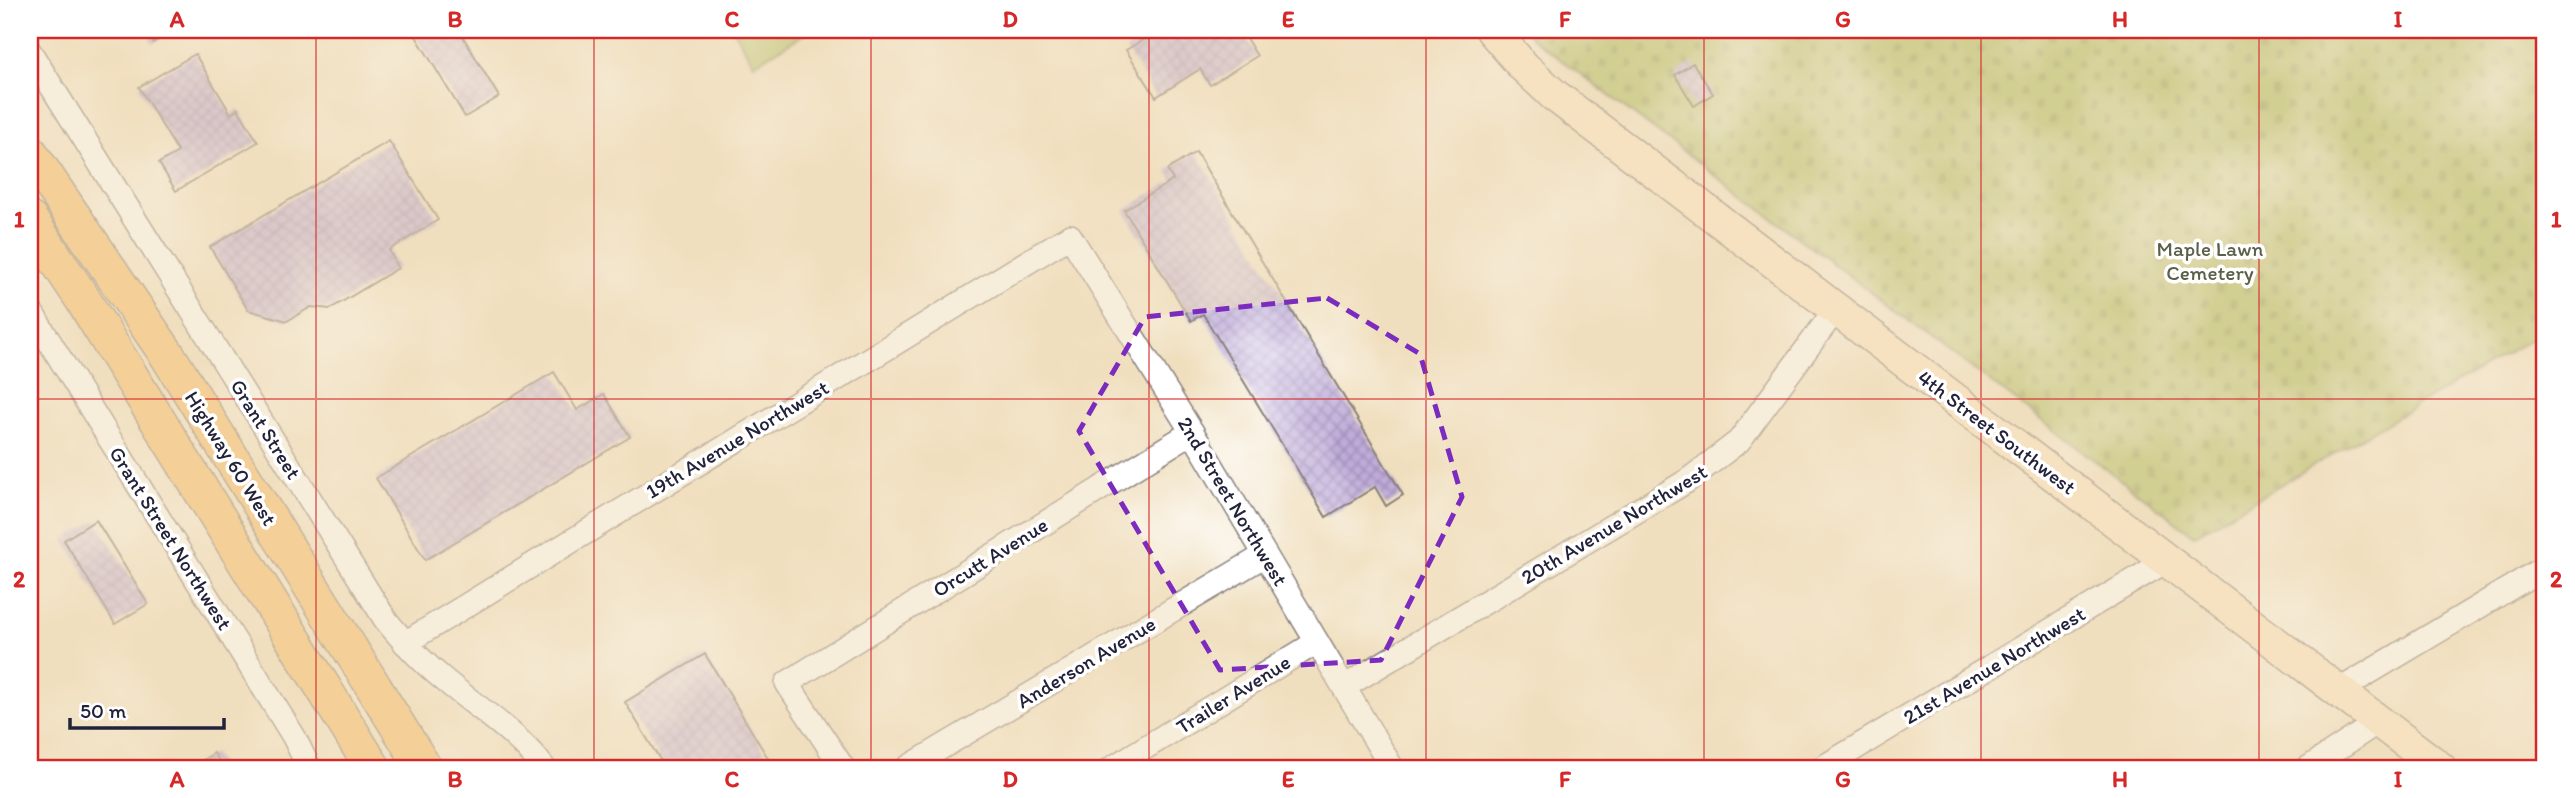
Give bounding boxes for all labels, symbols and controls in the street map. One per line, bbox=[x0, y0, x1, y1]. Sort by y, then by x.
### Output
text: A bbox=[169, 5, 185, 33]
text: B bbox=[448, 5, 463, 33]
text: C bbox=[725, 5, 740, 33]
text: D bbox=[1002, 5, 1018, 33]
text: E bbox=[1282, 5, 1295, 33]
text: F bbox=[1559, 5, 1572, 33]
text: G bbox=[1835, 5, 1851, 33]
text: H bbox=[2112, 5, 2128, 33]
text: I bbox=[2394, 5, 2403, 33]
text: 1 bbox=[14, 205, 25, 233]
text: 1 bbox=[2551, 205, 2562, 233]
park label: Maple Lawn Cemetery bbox=[2157, 236, 2264, 285]
street label: 4th Street Southwest bbox=[1913, 364, 2081, 500]
street label: Grant Street bbox=[225, 374, 307, 484]
street label: 19th Avenue Northwest bbox=[641, 374, 833, 504]
street label: Highway 60 West bbox=[180, 386, 282, 530]
street label: 2nd Street Northwest bbox=[1173, 412, 1293, 590]
street label: Grant Street Northwest bbox=[104, 442, 238, 634]
street label: 20th Avenue Northwest bbox=[1517, 459, 1712, 589]
street label: Orcutt Avenue bbox=[928, 512, 1052, 602]
text: 2 bbox=[13, 565, 26, 593]
text: 2 bbox=[2550, 565, 2563, 593]
street label: 21st Avenue Northwest bbox=[1899, 601, 2090, 729]
street label: Anderson Avenue bbox=[1012, 611, 1160, 713]
street label: Trailer Avenue bbox=[1171, 649, 1295, 739]
scale bar bbox=[70, 686, 224, 730]
text: 50 m bbox=[80, 698, 127, 723]
text: A bbox=[169, 765, 185, 793]
text: B bbox=[448, 765, 463, 793]
text: C bbox=[725, 765, 740, 793]
text: D bbox=[1002, 765, 1018, 793]
text: E bbox=[1282, 765, 1295, 793]
text: F bbox=[1559, 765, 1572, 793]
text: G bbox=[1835, 765, 1851, 793]
text: H bbox=[2112, 765, 2128, 793]
text: I bbox=[2394, 765, 2403, 793]

